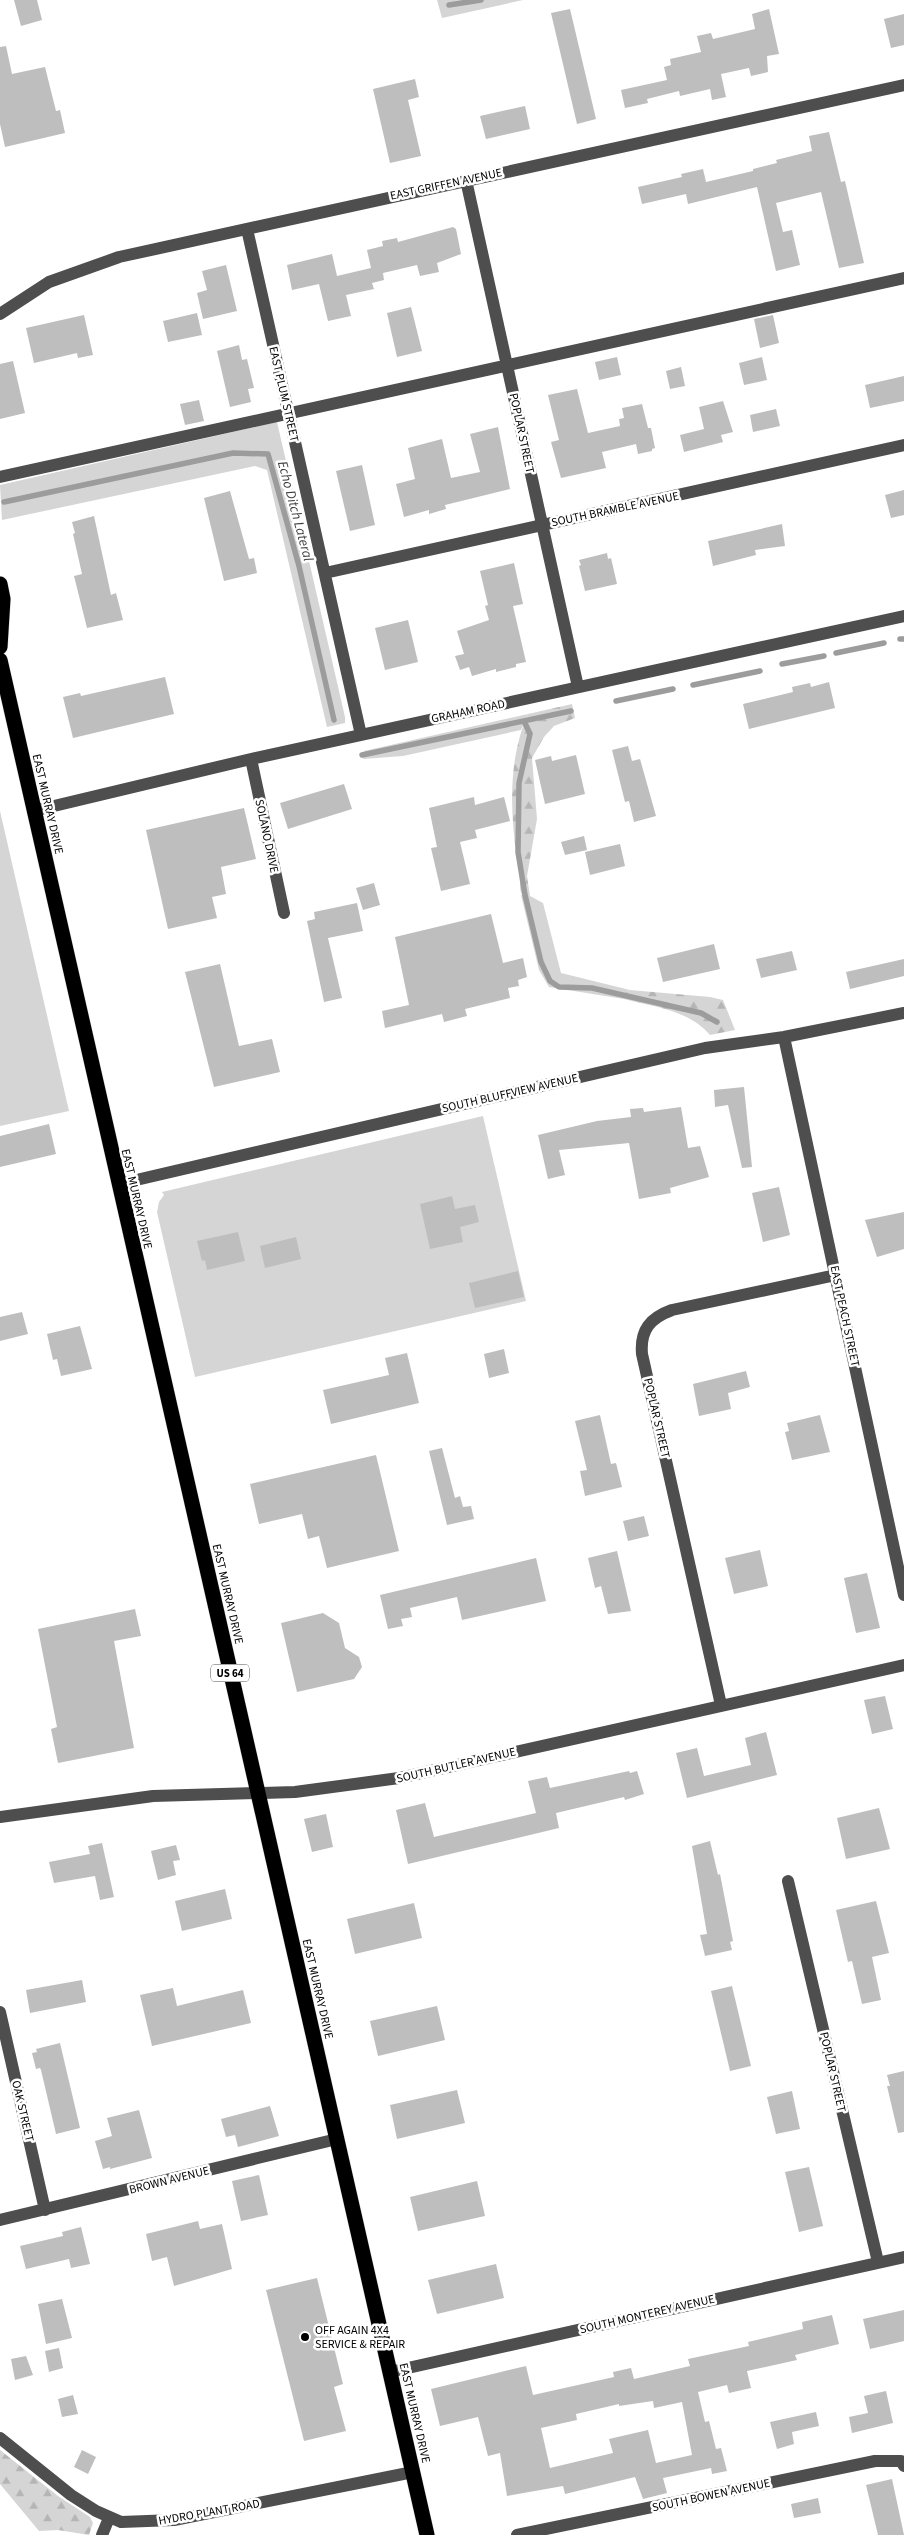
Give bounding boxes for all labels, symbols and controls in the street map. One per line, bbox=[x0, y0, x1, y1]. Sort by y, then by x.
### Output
street label: EAST GRIFFEN AVENUE bbox=[388, 164, 504, 205]
street label: EAST PLUM STREET bbox=[264, 345, 303, 444]
street label: POPLAR STREET bbox=[505, 391, 538, 475]
water label: Echo Ditch Lateral bbox=[272, 459, 318, 564]
street label: SOUTH BRAMBLE AVENUE bbox=[550, 488, 681, 531]
street label: GRAHAM ROAD bbox=[430, 695, 506, 728]
street label: EAST MURRAY DRIVE bbox=[28, 752, 67, 856]
street label: SOLANO DRIVE bbox=[250, 798, 283, 874]
street label: SOUTH BLUFFVIEW AVENUE bbox=[440, 1070, 580, 1117]
street label: EAST MURRAY DRIVE bbox=[117, 1147, 156, 1251]
street label: EAST PEACH STREET bbox=[825, 1264, 864, 1369]
street label: POPLAR STREET bbox=[639, 1376, 674, 1460]
street label: EAST MURRAY DRIVE bbox=[208, 1542, 247, 1646]
road number: US 64 bbox=[211, 1665, 249, 1682]
street label: SOUTH BUTLER AVENUE bbox=[395, 1743, 517, 1788]
street label: EAST MURRAY DRIVE bbox=[298, 1937, 337, 2041]
street label: POPLAR STREET bbox=[815, 2030, 850, 2114]
street label: OAK STREET bbox=[7, 2079, 38, 2144]
street label: BROWN AVENUE bbox=[127, 2162, 211, 2199]
street label: SOUTH MONTEREY AVENUE bbox=[578, 2291, 716, 2338]
place label: OFF AGAIN 4X4 SERVICE & REPAIR bbox=[315, 2322, 405, 2353]
marker: OFF AGAIN 4X4 SERVICE & REPAIR bbox=[299, 2331, 311, 2343]
street label: EAST MURRAY DRIVE bbox=[395, 2361, 434, 2465]
street label: SOUTH BOWEN AVENUE bbox=[650, 2475, 772, 2516]
street label: HYDRO PLANT ROAD bbox=[157, 2495, 261, 2530]

